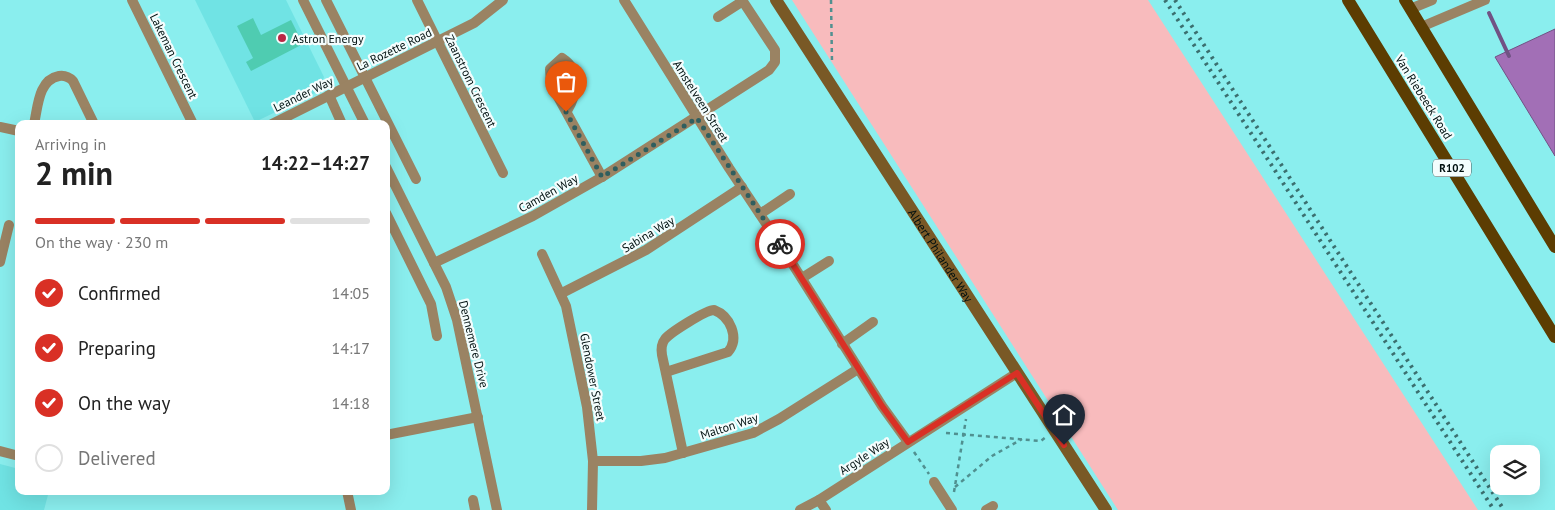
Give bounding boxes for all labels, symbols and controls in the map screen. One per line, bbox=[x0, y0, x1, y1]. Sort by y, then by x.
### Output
street label: Lakeman Crescent bbox=[147, 11, 201, 101]
street label: La Rozette Road bbox=[354, 24, 434, 74]
place label: Astron Energy bbox=[292, 31, 364, 46]
marker: Astron Energy bbox=[276, 32, 288, 44]
street label: Zaanstrom Crescent bbox=[442, 32, 500, 130]
street label: Van Riebeeck Road bbox=[1392, 51, 1456, 142]
street label: Amstelveen Street bbox=[670, 57, 732, 145]
pin bbox=[545, 61, 587, 112]
icon: bag bbox=[552, 68, 580, 96]
street label: Leander Way bbox=[271, 73, 336, 115]
text: Arriving in bbox=[35, 134, 106, 154]
text: 14:22–14:27 bbox=[261, 151, 370, 175]
text: 2 min bbox=[35, 152, 113, 194]
road number: R102 bbox=[1433, 160, 1471, 177]
street label: Camden Way bbox=[516, 170, 581, 215]
street label: Albert Philander Way bbox=[905, 206, 977, 305]
street label: Sabina Way bbox=[619, 212, 677, 255]
courier bbox=[755, 219, 805, 269]
icon: bike bbox=[766, 230, 794, 258]
text: On the way · 230 m bbox=[35, 232, 168, 252]
icon: check bbox=[35, 279, 63, 307]
text: Confirmed bbox=[78, 281, 161, 305]
text: 14:05 bbox=[332, 283, 370, 303]
street label: Dennemere Drive bbox=[456, 299, 492, 389]
street label: Glendower Street bbox=[577, 332, 609, 422]
icon: check bbox=[35, 334, 63, 362]
text: Preparing bbox=[78, 336, 156, 360]
text: 14:17 bbox=[332, 338, 370, 358]
icon: check bbox=[35, 389, 63, 417]
text: On the way bbox=[78, 391, 170, 415]
text: 14:18 bbox=[332, 393, 370, 413]
pin bbox=[1043, 394, 1085, 445]
icon: home bbox=[1050, 401, 1078, 429]
street label: Malton Way bbox=[698, 409, 760, 442]
street label: Argyle Way bbox=[836, 434, 892, 478]
map controls bbox=[1490, 445, 1540, 495]
button: layers bbox=[1490, 445, 1540, 495]
text: Delivered bbox=[78, 446, 156, 470]

